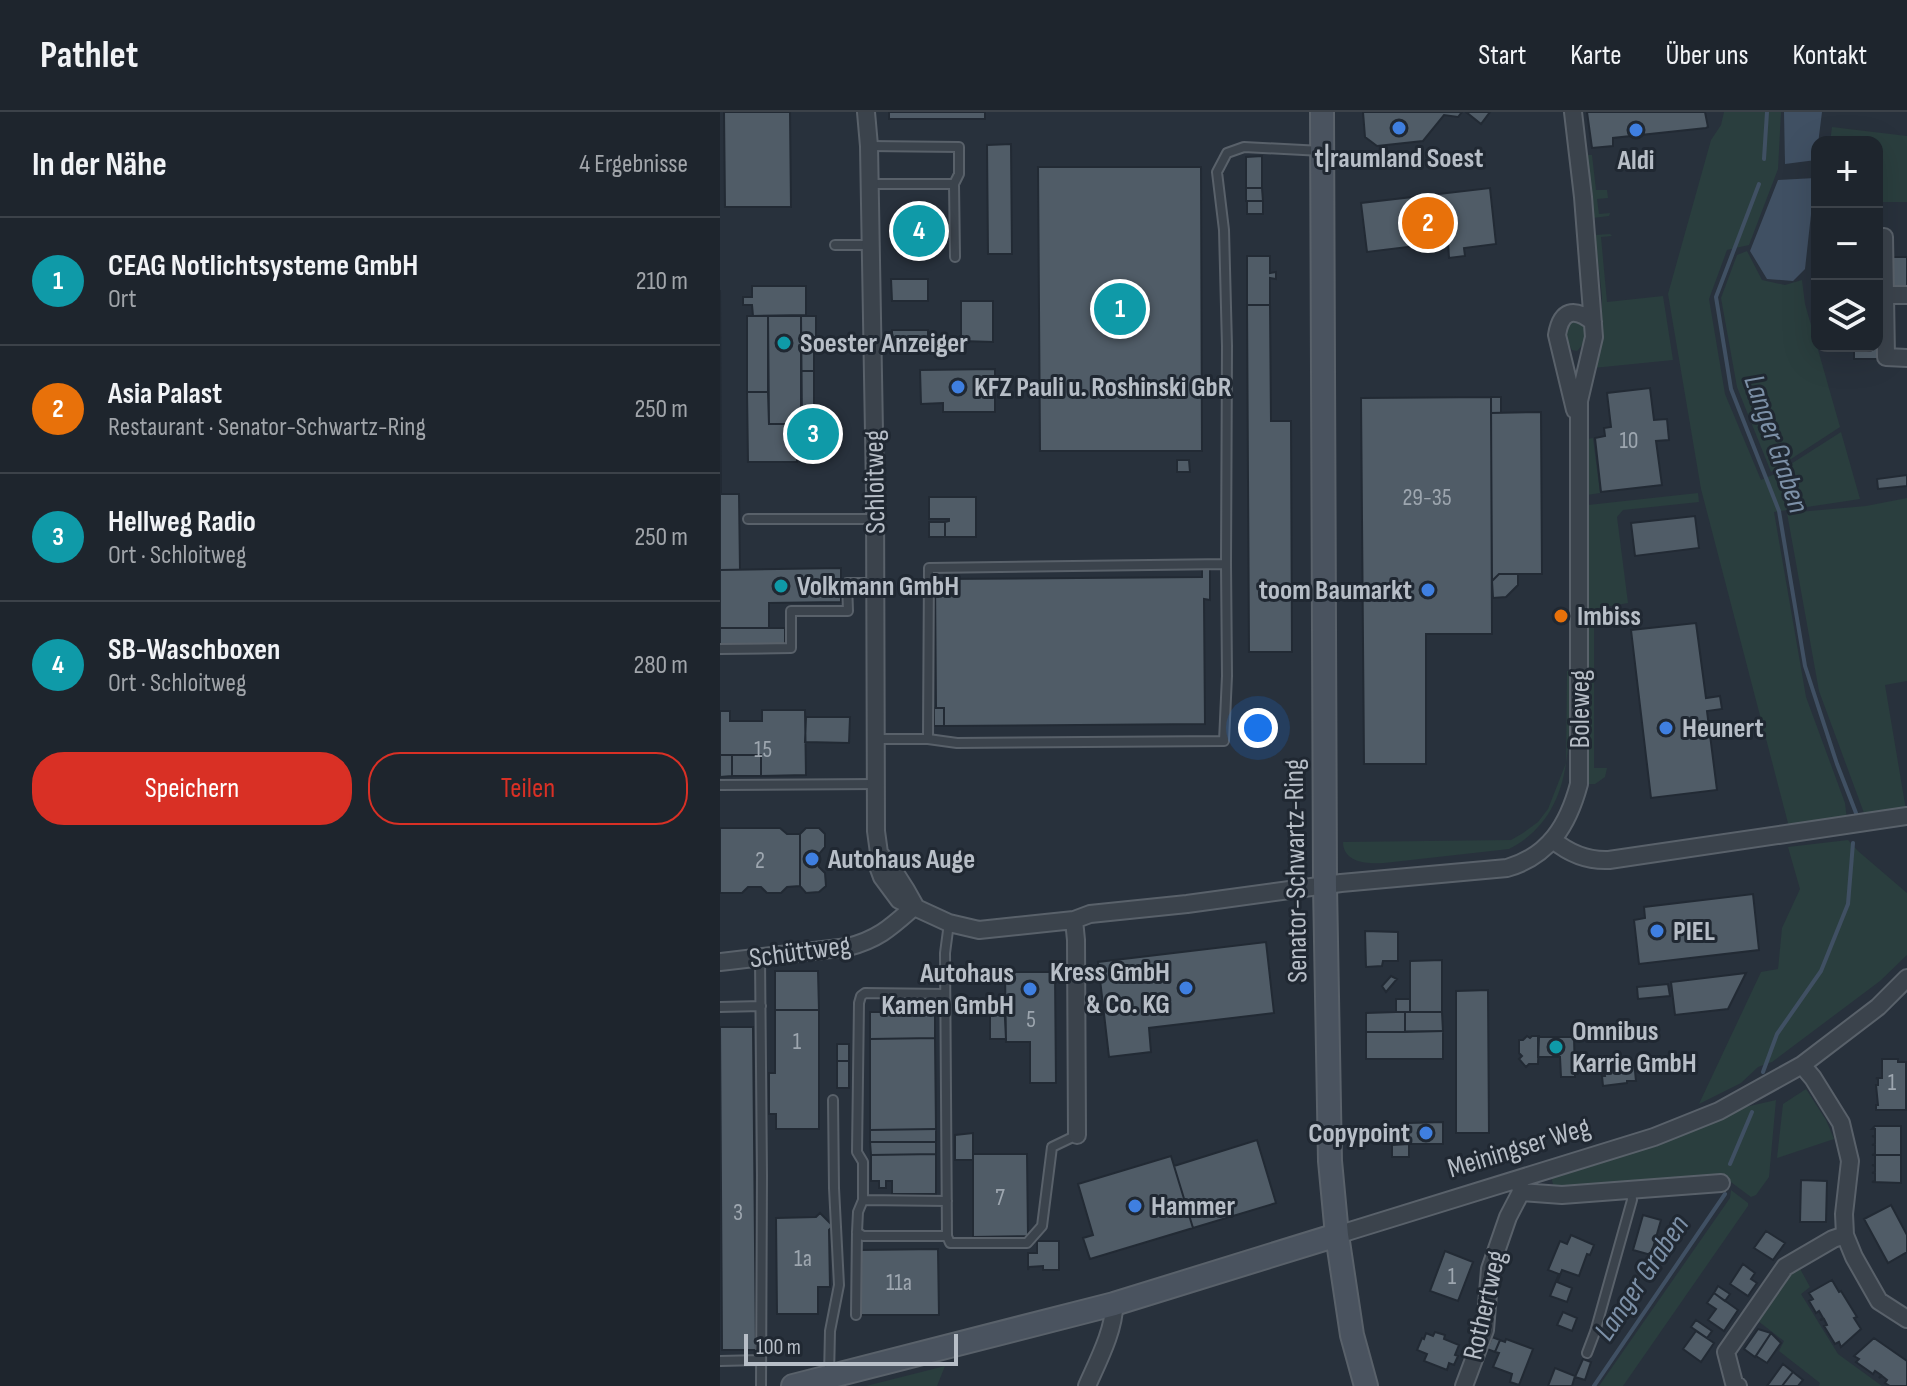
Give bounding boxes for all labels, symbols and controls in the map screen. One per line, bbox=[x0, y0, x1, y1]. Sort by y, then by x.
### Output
text: Pathlet bbox=[40, 33, 138, 78]
text: Start bbox=[1478, 39, 1526, 72]
text: Karte bbox=[1570, 39, 1622, 72]
text: Über uns bbox=[1666, 39, 1749, 72]
text: Kontakt bbox=[1793, 39, 1867, 72]
marker: t|raumland Soest bbox=[1390, 119, 1408, 137]
marker: Aldi bbox=[1627, 121, 1645, 139]
map controls bbox=[1811, 136, 1883, 352]
button: + bbox=[1811, 136, 1883, 208]
place label: t|raumland Soest bbox=[1315, 142, 1483, 175]
text: In der Nähe bbox=[32, 144, 167, 185]
place label: Aldi bbox=[1616, 144, 1655, 177]
text: 4 Ergebnisse bbox=[579, 149, 688, 180]
pin: 2 bbox=[1402, 193, 1454, 253]
pin: 4 bbox=[893, 201, 945, 261]
button: − bbox=[1811, 208, 1883, 280]
text: CEAG Notlichtsysteme GmbH bbox=[108, 248, 418, 284]
text: 1 bbox=[53, 266, 63, 297]
text: 210 m bbox=[636, 266, 688, 297]
pin: 1 bbox=[1094, 279, 1146, 339]
button: layers bbox=[1811, 280, 1883, 352]
text: Ort bbox=[108, 284, 137, 315]
place label: Soester Anzeiger bbox=[800, 327, 968, 360]
marker: Soester Anzeiger bbox=[775, 334, 793, 352]
water label: Langer Graben bbox=[1736, 370, 1816, 518]
place label: KFZ Pauli u. Roshinski GbR bbox=[974, 371, 1232, 404]
text: Asia Palast bbox=[108, 376, 222, 412]
marker: KFZ Pauli u. Roshinski GbR bbox=[949, 378, 967, 396]
text: 2 bbox=[52, 394, 64, 425]
text: 250 m bbox=[634, 394, 688, 425]
pin: 3 bbox=[787, 404, 839, 464]
text: Restaurant · Senator-Schwartz-Ring bbox=[108, 412, 426, 443]
house number: 10 bbox=[1619, 426, 1639, 455]
street label: Schloitweg bbox=[858, 430, 892, 534]
house number: 29-35 bbox=[1402, 483, 1452, 512]
text: Hellweg Radio bbox=[108, 504, 256, 540]
text: 3 bbox=[52, 522, 64, 553]
text: 250 m bbox=[634, 522, 688, 553]
text: Ort · Schloitweg bbox=[108, 540, 246, 571]
place label: Volkmann GmbH bbox=[797, 570, 959, 603]
place label: toom Baumarkt bbox=[1259, 574, 1412, 607]
marker: Volkmann GmbH bbox=[772, 577, 790, 595]
marker: toom Baumarkt bbox=[1419, 581, 1437, 599]
place label: Imbiss bbox=[1577, 600, 1641, 633]
marker: Imbiss bbox=[1552, 607, 1570, 625]
text: SB-Waschboxen bbox=[108, 632, 280, 668]
text: 4 bbox=[52, 650, 64, 681]
text: 280 m bbox=[633, 650, 688, 681]
text: Ort · Schloitweg bbox=[108, 668, 246, 699]
street label: Boleweg bbox=[1564, 670, 1597, 748]
your location bbox=[1238, 708, 1278, 748]
place label: Heunert bbox=[1682, 712, 1764, 745]
marker: Heunert bbox=[1657, 719, 1675, 737]
house number: 15 bbox=[754, 735, 772, 764]
button: Speichern bbox=[32, 752, 352, 825]
button: Teilen bbox=[368, 752, 688, 825]
street label: Senator-Schwartz-Ring bbox=[1278, 759, 1314, 983]
place label: Autohaus Auge bbox=[827, 843, 975, 876]
house number: 2 bbox=[755, 846, 765, 875]
marker: Autohaus Auge bbox=[803, 850, 821, 868]
place label: PIEL bbox=[1673, 915, 1715, 948]
marker: PIEL bbox=[1648, 922, 1666, 940]
street label: Schüttweg bbox=[747, 929, 853, 975]
place label: Kress GmbH & Co. KG bbox=[1050, 956, 1170, 1021]
place label: Autohaus Kamen GmbH bbox=[881, 957, 1014, 1022]
marker: Kress GmbH & Co. KG bbox=[1177, 979, 1195, 997]
marker: Autohaus Kamen GmbH bbox=[1021, 980, 1039, 998]
house number: 5 bbox=[1026, 1005, 1036, 1034]
place label: Omnibus Karrie GmbH bbox=[1572, 1015, 1697, 1080]
house number: 1 bbox=[793, 1027, 802, 1056]
marker: Omnibus Karrie GmbH bbox=[1547, 1038, 1565, 1056]
house number: 1 bbox=[1888, 1068, 1897, 1097]
street label: Meiningser Weg bbox=[1444, 1111, 1594, 1185]
place label: Copypoint bbox=[1308, 1117, 1410, 1150]
marker: Copypoint bbox=[1417, 1124, 1435, 1142]
house number: 7 bbox=[995, 1183, 1005, 1212]
place label: Hammer bbox=[1151, 1190, 1235, 1223]
marker: Hammer bbox=[1126, 1197, 1144, 1215]
house number: 3 bbox=[733, 1198, 743, 1227]
water label: Langer Graben bbox=[1587, 1208, 1697, 1348]
house number: 1a bbox=[794, 1244, 812, 1273]
street label: Rothertweg bbox=[1456, 1247, 1514, 1363]
house number: 1 bbox=[1448, 1262, 1457, 1291]
house number: 11a bbox=[886, 1268, 912, 1297]
scale bar bbox=[744, 1330, 958, 1366]
text: 100 m bbox=[756, 1334, 801, 1361]

